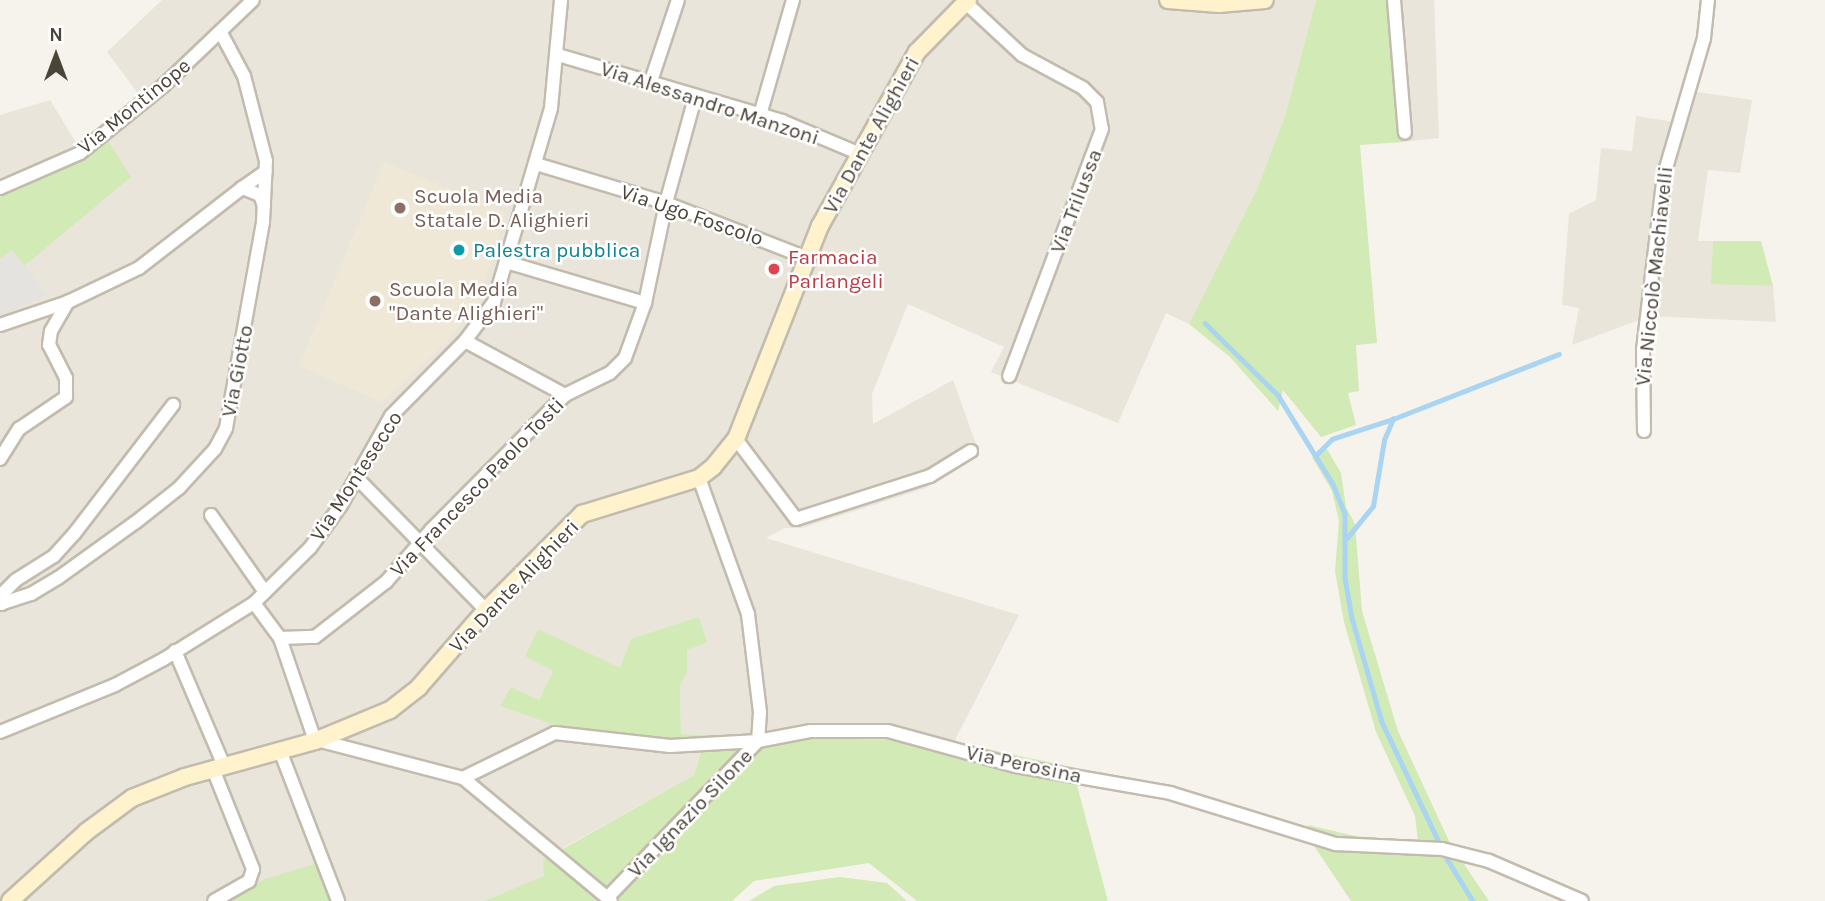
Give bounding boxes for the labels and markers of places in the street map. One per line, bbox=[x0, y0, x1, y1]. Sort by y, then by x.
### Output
place label: Scuola Media Statale D. Alighieri bbox=[414, 183, 589, 233]
marker: Scuola Media Statale D. Alighieri bbox=[392, 200, 408, 216]
place label: Palestra pubblica bbox=[473, 237, 640, 263]
marker: Palestra pubblica bbox=[451, 242, 467, 258]
place label: Farmacia Parlangeli bbox=[788, 244, 884, 294]
marker: Farmacia Parlangeli bbox=[766, 261, 782, 277]
place label: Scuola Media "Dante Alighieri" bbox=[389, 276, 543, 326]
marker: Scuola Media "Dante Alighieri" bbox=[367, 293, 383, 309]

